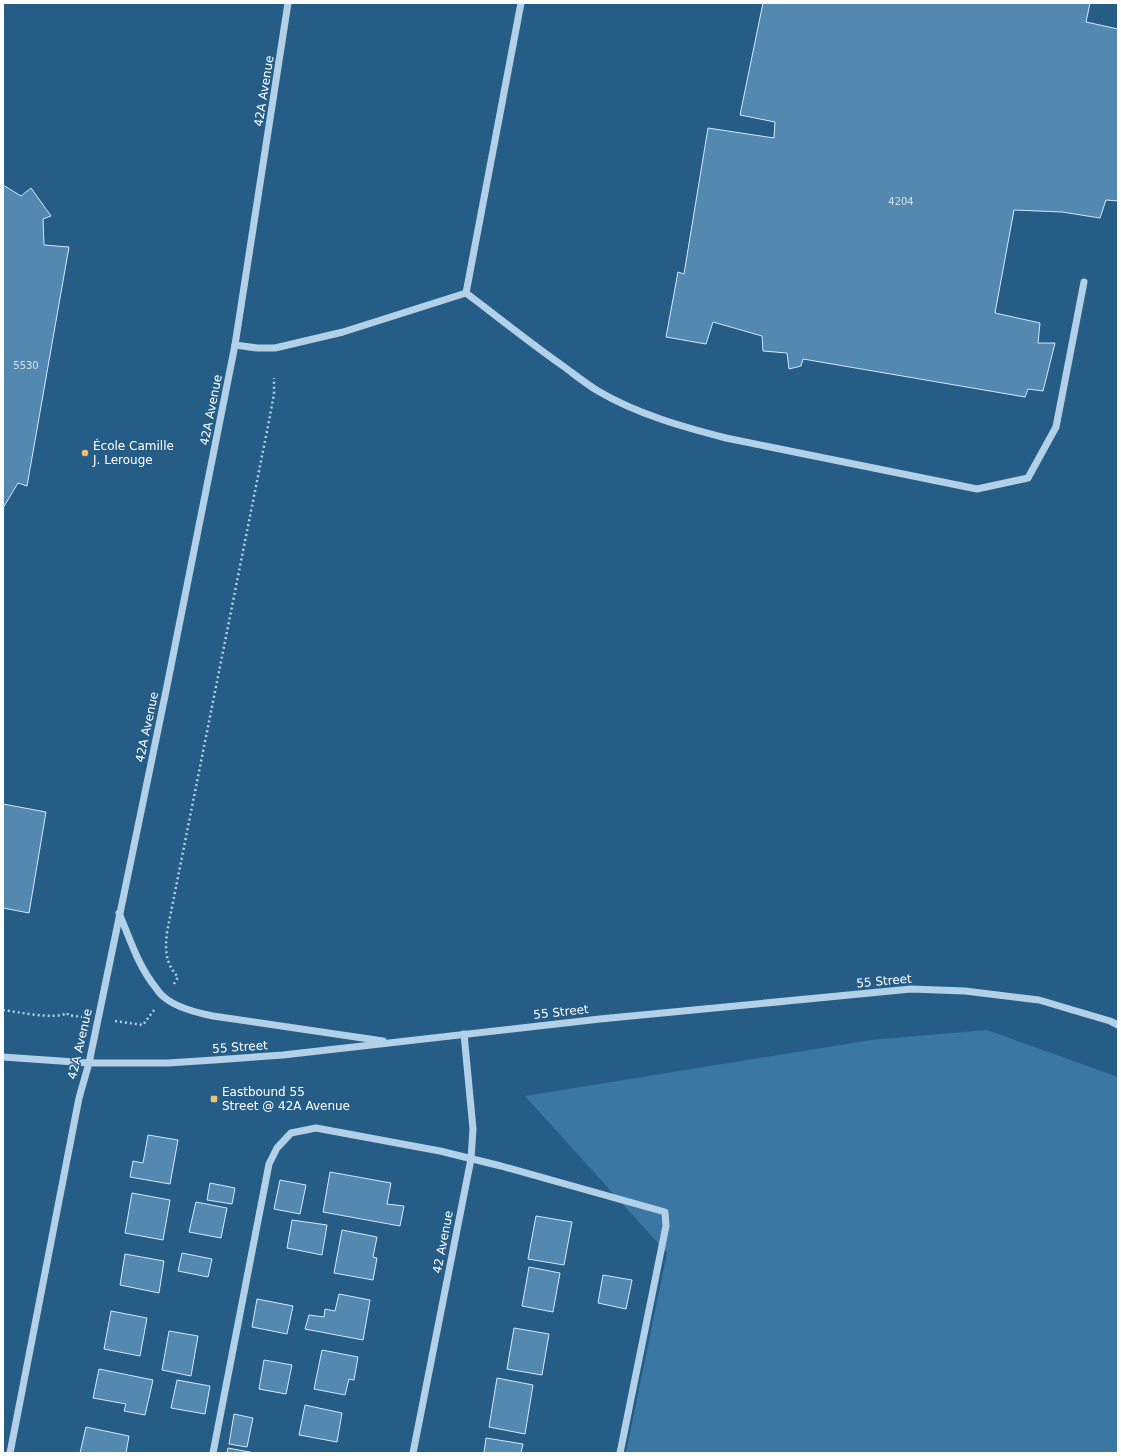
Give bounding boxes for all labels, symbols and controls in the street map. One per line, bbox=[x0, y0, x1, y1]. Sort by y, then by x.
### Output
street label: 42A Avenue bbox=[251, 54, 277, 128]
house number: 4204 bbox=[888, 196, 914, 207]
house number: 5530 bbox=[13, 360, 39, 371]
street label: 42A Avenue bbox=[197, 373, 225, 447]
place label: École Camille J. Lerouge bbox=[92, 438, 174, 467]
marker: École Camille J. Lerouge bbox=[80, 448, 90, 458]
street label: 42A Avenue bbox=[133, 690, 161, 764]
street label: 55 Street bbox=[856, 972, 913, 990]
street label: 55 Street bbox=[533, 1002, 590, 1022]
street label: 42A Avenue bbox=[65, 1007, 95, 1081]
street label: 55 Street bbox=[212, 1038, 268, 1056]
place label: Eastbound 55 Street @ 42A Avenue bbox=[222, 1085, 350, 1113]
marker: Eastbound 55 Street @ 42A Avenue bbox=[209, 1094, 219, 1104]
street label: 42 Avenue bbox=[430, 1209, 456, 1275]

